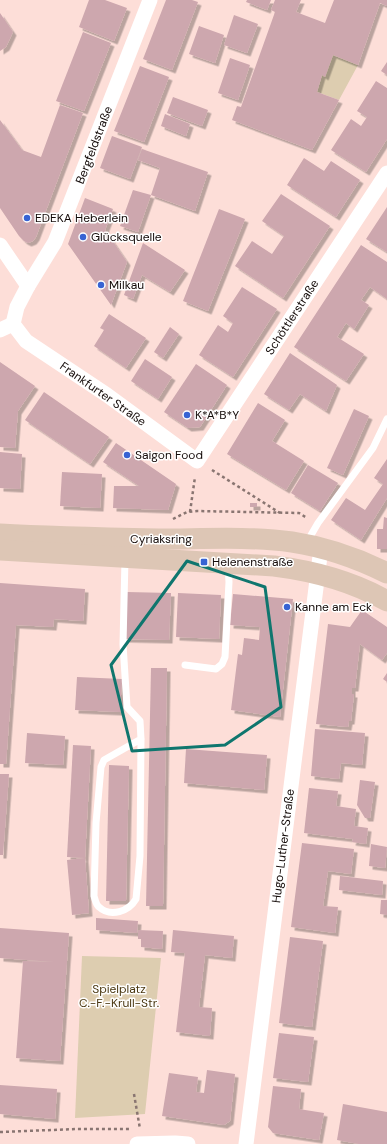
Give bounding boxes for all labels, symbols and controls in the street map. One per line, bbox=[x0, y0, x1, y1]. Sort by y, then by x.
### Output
street label: Bergfeldstraße bbox=[72, 104, 116, 186]
place label: EDEKA Heberlein bbox=[35, 210, 128, 226]
marker: EDEKA Heberlein bbox=[22, 213, 32, 223]
place label: Glücksquelle bbox=[91, 229, 162, 245]
marker: Glücksquelle bbox=[78, 232, 88, 242]
street label: Schöttlerstraße bbox=[262, 276, 322, 358]
place label: Milkau bbox=[109, 277, 144, 293]
marker: Milkau bbox=[96, 280, 106, 290]
street label: Frankfurter Straße bbox=[57, 358, 149, 430]
place label: K*A*B*Y bbox=[195, 407, 239, 423]
marker: K*A*B*Y bbox=[182, 410, 192, 420]
place label: Saigon Food bbox=[135, 447, 203, 463]
marker: Saigon Food bbox=[122, 450, 132, 460]
street label: Cyriaksring bbox=[130, 531, 192, 547]
place label: Helenenstraße bbox=[212, 554, 293, 570]
marker: Helenenstraße bbox=[199, 557, 209, 567]
place label: Kanne am Eck bbox=[295, 599, 372, 615]
marker: Kanne am Eck bbox=[282, 602, 292, 612]
street label: Hugo-Luther-Straße bbox=[268, 788, 298, 904]
park label: Spielplatz C.-F.-Krull-Str. bbox=[79, 981, 159, 1011]

